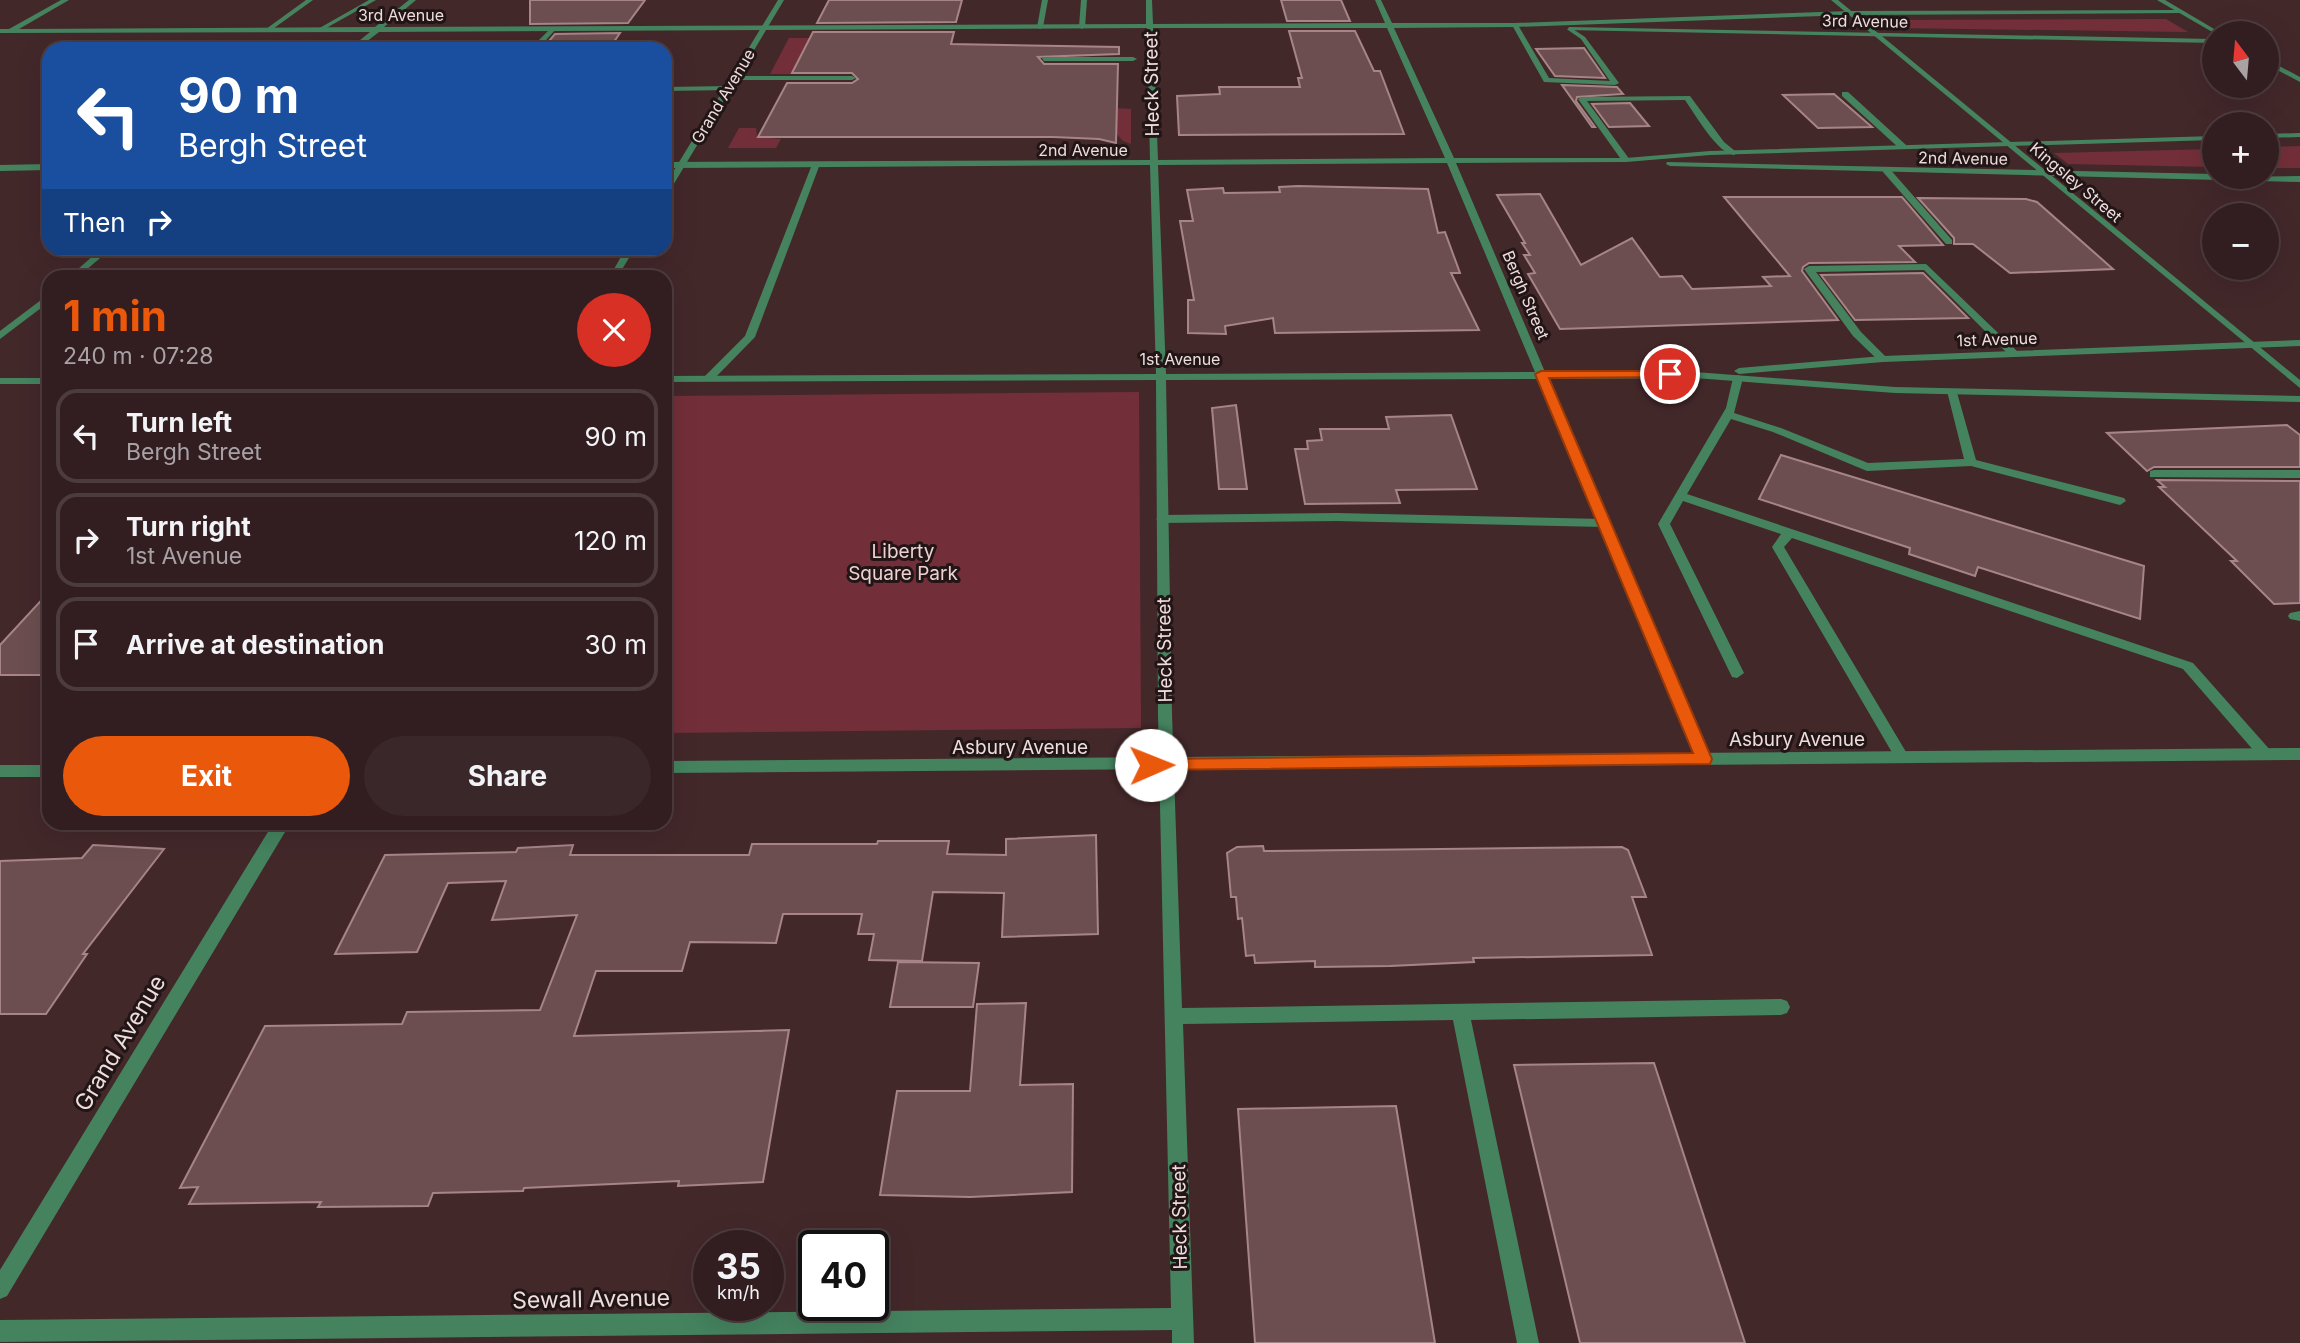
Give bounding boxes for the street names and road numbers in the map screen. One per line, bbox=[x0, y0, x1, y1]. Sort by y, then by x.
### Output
street label: 3rd Avenue bbox=[358, 5, 444, 25]
street label: 3rd Avenue bbox=[1822, 10, 1908, 32]
street label: Heck Street bbox=[1139, 31, 1164, 137]
street label: Grand Avenue bbox=[687, 45, 759, 147]
street label: Kingsley Street bbox=[2026, 138, 2126, 226]
street label: 2nd Avenue bbox=[1038, 140, 1128, 160]
street label: 2nd Avenue bbox=[1918, 147, 2008, 169]
street label: Bergh Street bbox=[1498, 248, 1554, 342]
street label: 1st Avenue bbox=[1956, 328, 2038, 350]
street label: 1st Avenue bbox=[1140, 349, 1220, 369]
street label: Heck Street bbox=[1152, 597, 1177, 703]
street label: Asbury Avenue bbox=[1729, 728, 1865, 751]
street label: Asbury Avenue bbox=[952, 736, 1088, 759]
street label: Grand Avenue bbox=[68, 970, 172, 1116]
street label: Heck Street bbox=[1167, 1164, 1192, 1270]
street label: Sewall Avenue bbox=[512, 1284, 670, 1314]

